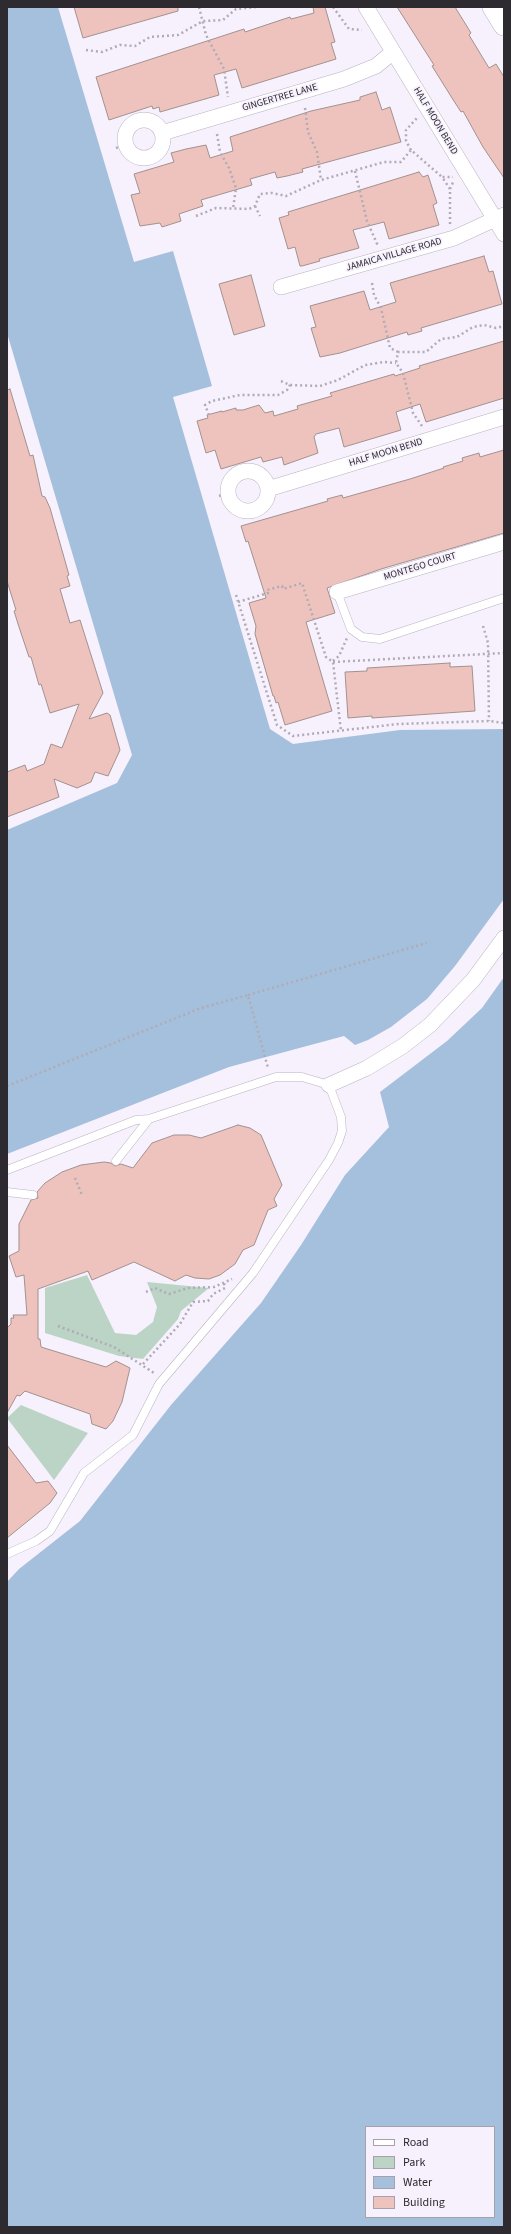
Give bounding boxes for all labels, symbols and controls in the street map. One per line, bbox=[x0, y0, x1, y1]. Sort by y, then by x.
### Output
street label: GINGERTREE LANE bbox=[241, 81, 319, 115]
street label: HALF MOON BEND bbox=[410, 85, 460, 157]
street label: JAMAICA VILLAGE ROAD bbox=[345, 236, 443, 274]
street label: HALF MOON BEND bbox=[348, 436, 424, 470]
street label: MONTEGO COURT bbox=[382, 550, 458, 584]
legend bbox=[365, 2126, 495, 2218]
text: Road bbox=[403, 2134, 429, 2151]
text: Park bbox=[403, 2154, 425, 2171]
text: Water bbox=[403, 2174, 432, 2191]
text: Building bbox=[403, 2194, 445, 2211]

